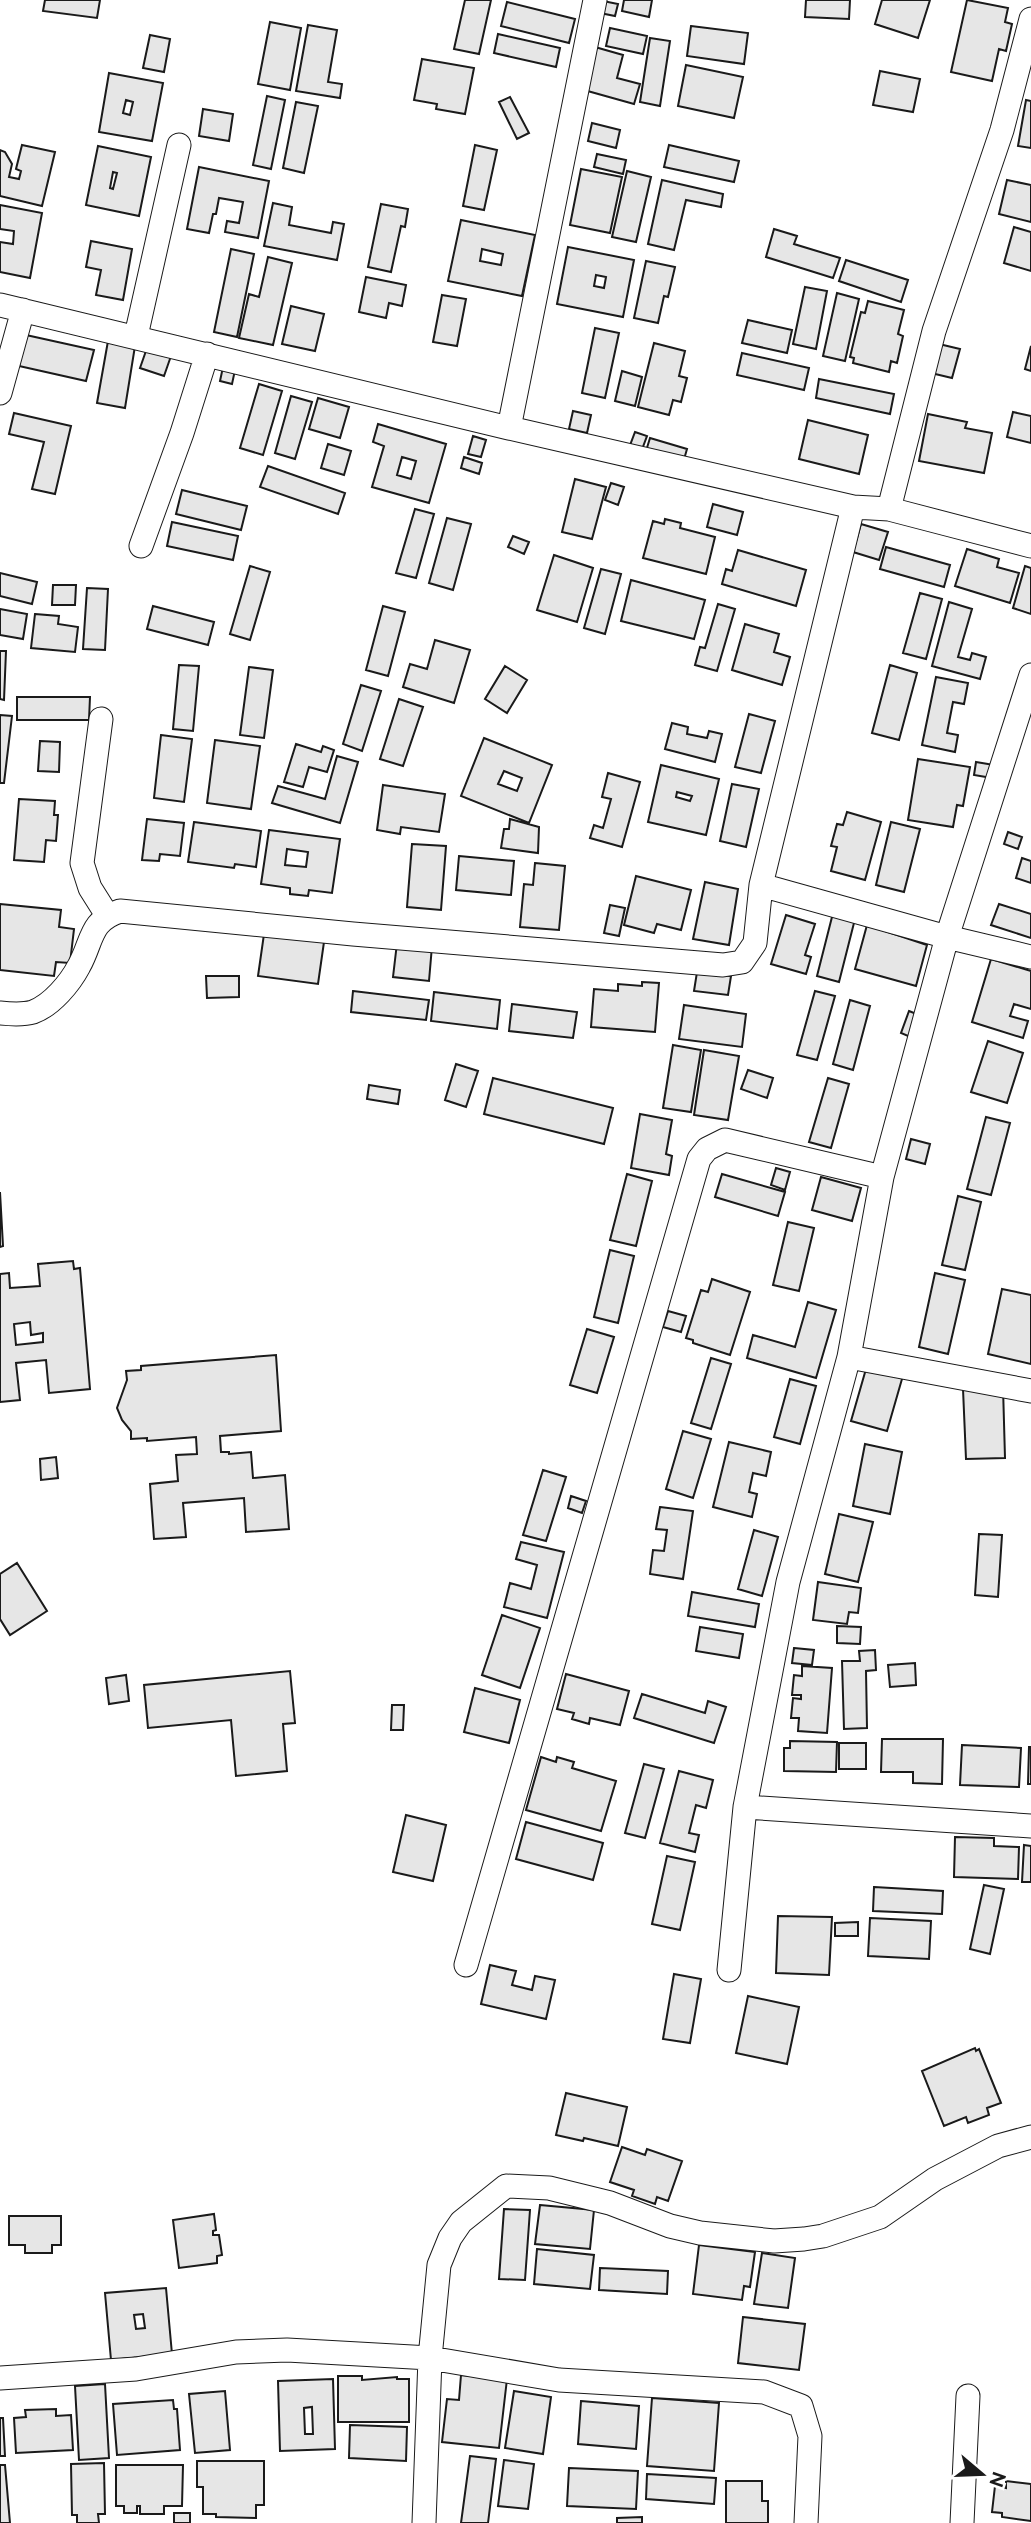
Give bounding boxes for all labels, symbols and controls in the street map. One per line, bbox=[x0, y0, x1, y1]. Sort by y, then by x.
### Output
north arrow bbox=[947, 2439, 1017, 2509]
text: N bbox=[985, 2469, 1011, 2490]

